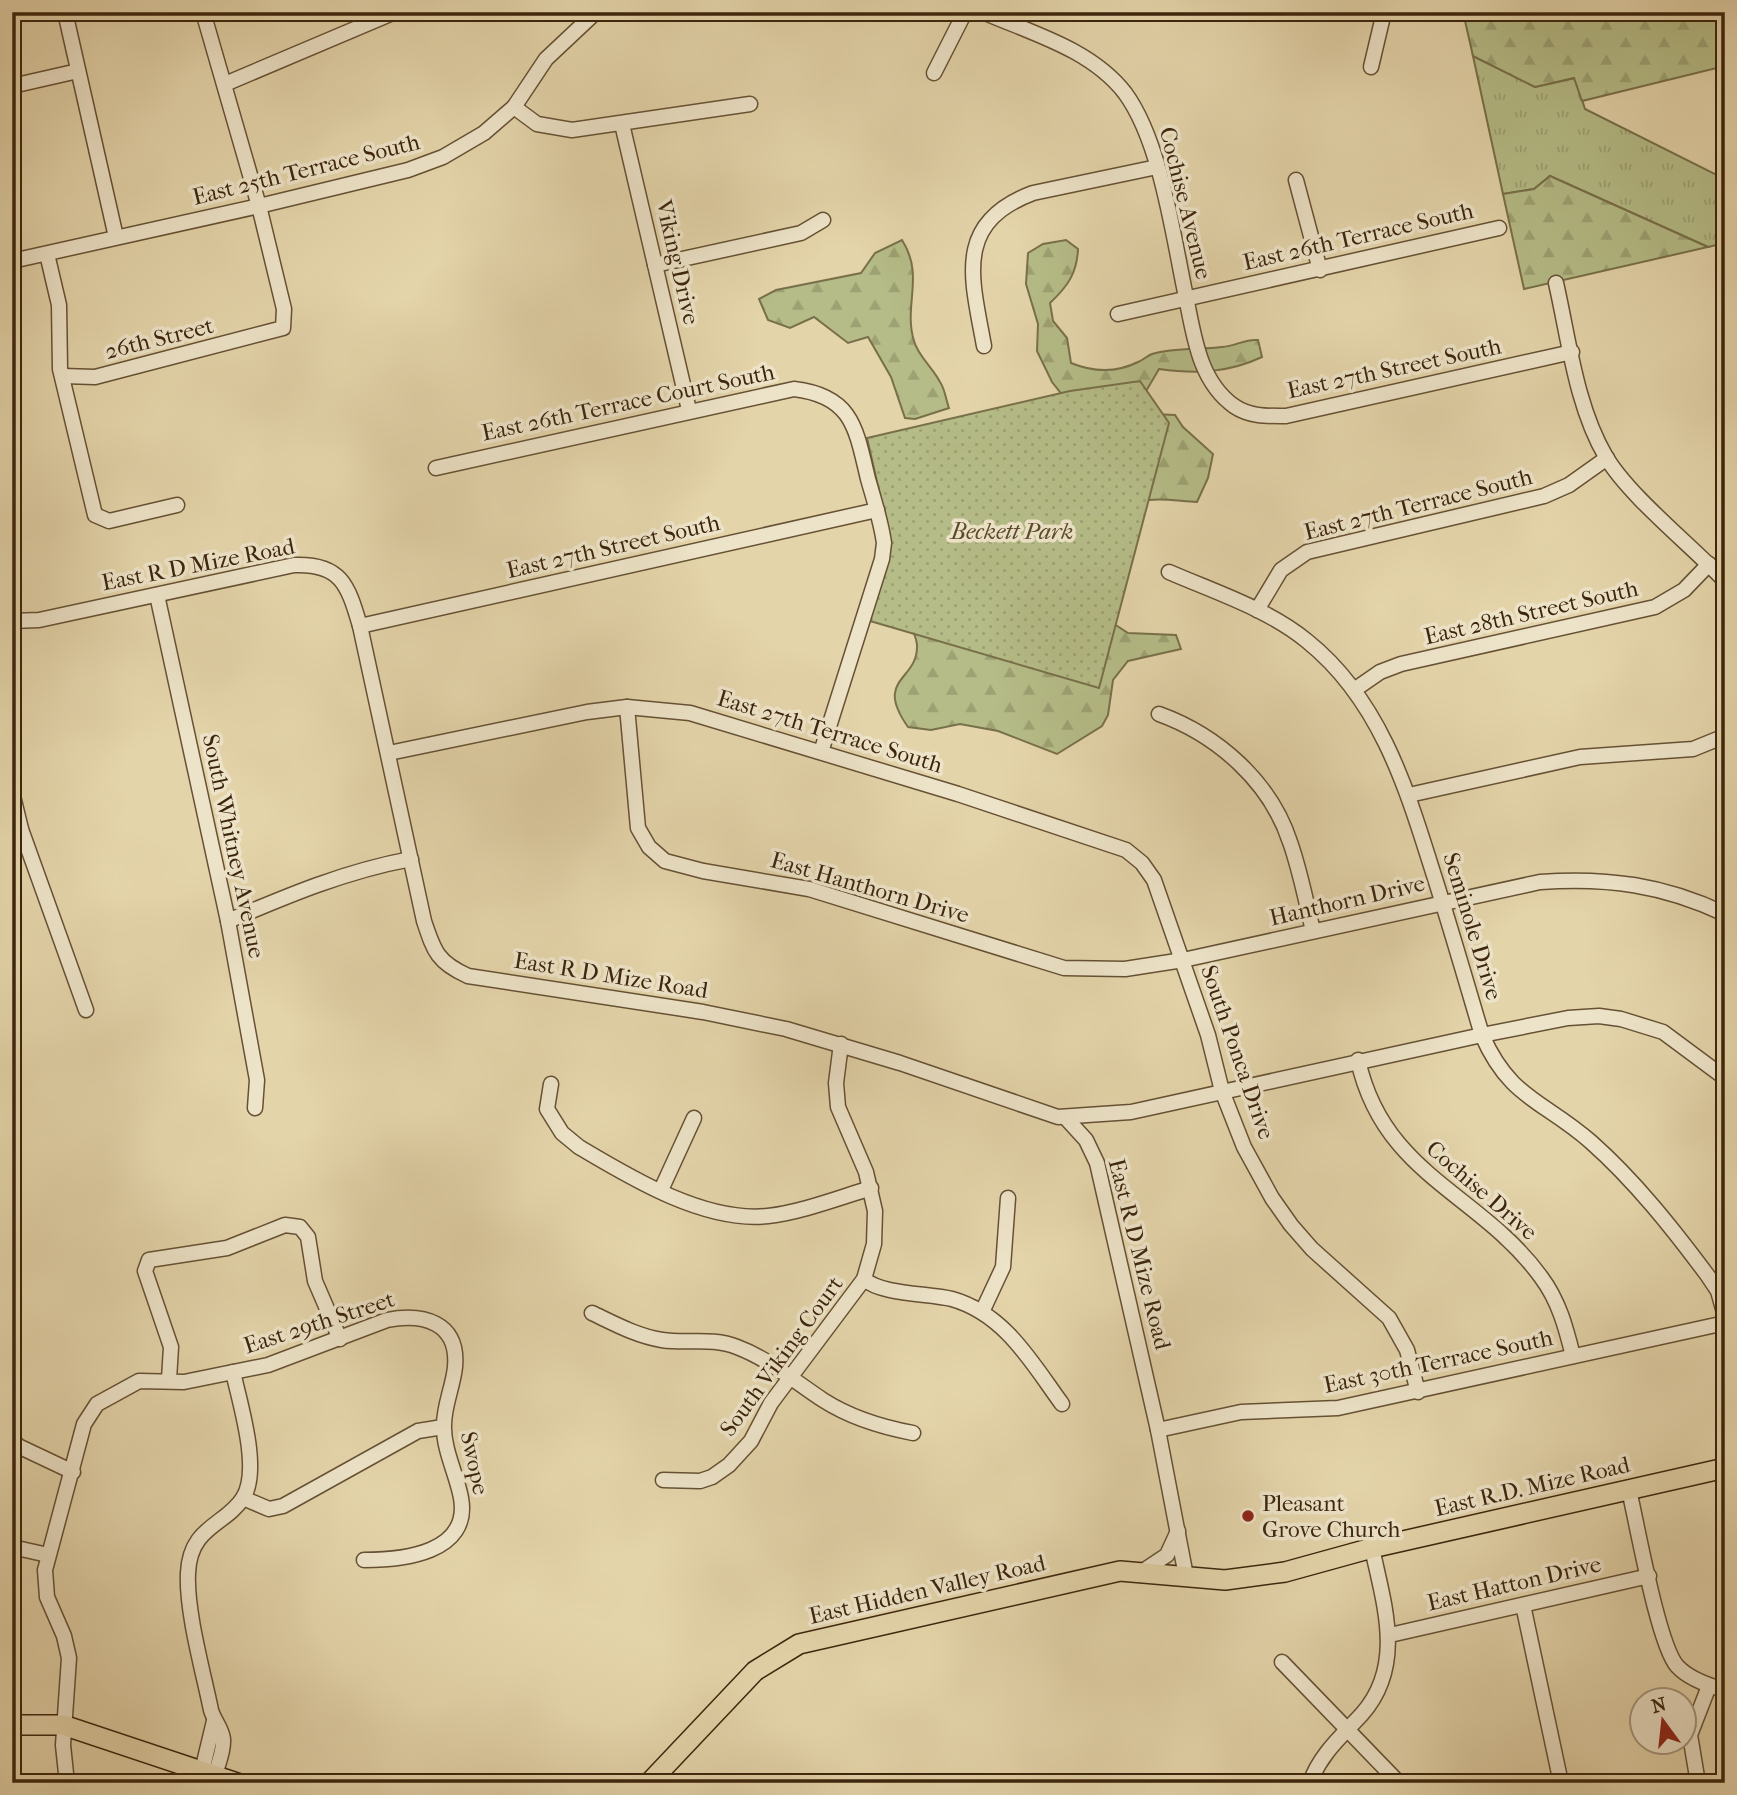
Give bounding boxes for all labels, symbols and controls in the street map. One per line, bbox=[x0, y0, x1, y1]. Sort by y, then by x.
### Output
street label: Cochise Avenue bbox=[1154, 124, 1217, 282]
street label: East 25th Terrace South bbox=[190, 128, 423, 211]
street label: Viking Drive bbox=[650, 196, 705, 327]
street label: East 26th Terrace South bbox=[1240, 197, 1476, 276]
street label: 26th Street bbox=[102, 312, 216, 365]
street label: East 27th Street South bbox=[1285, 333, 1504, 404]
street label: East 26th Terrace Court South bbox=[479, 358, 777, 447]
street label: East 27th Terrace South bbox=[1301, 463, 1535, 546]
street label: East 27th Street South bbox=[504, 509, 723, 584]
park label: Beckett Park bbox=[949, 518, 1073, 545]
street label: East R D Mize Road bbox=[99, 532, 297, 596]
street label: East 28th Street South bbox=[1421, 575, 1641, 650]
street label: East 27th Terrace South bbox=[714, 684, 946, 779]
street label: South Whitney Avenue bbox=[197, 732, 270, 961]
street label: East Hanthorn Drive bbox=[768, 846, 972, 929]
street label: Seminole Drive bbox=[1437, 849, 1508, 1003]
street label: Hanthorn Drive bbox=[1267, 869, 1428, 932]
street label: East R D Mize Road bbox=[512, 947, 710, 1004]
street label: South Ponca Drive bbox=[1195, 962, 1280, 1143]
street label: Cochise Drive bbox=[1421, 1135, 1543, 1246]
street label: East R D Mize Road bbox=[1103, 1156, 1176, 1353]
street label: South Viking Court bbox=[714, 1271, 849, 1442]
street label: East 29th Street bbox=[240, 1285, 398, 1360]
street label: East 30th Terrace South bbox=[1321, 1324, 1555, 1399]
street label: Swope bbox=[455, 1429, 494, 1497]
street label: East R.D. Mize Road bbox=[1432, 1451, 1633, 1522]
place label: Pleasant Grove Church bbox=[1262, 1490, 1400, 1543]
marker: Pleasant Grove Church bbox=[1240, 1508, 1256, 1524]
street label: East Hidden Valley Road bbox=[806, 1549, 1048, 1630]
street label: East Hatton Drive bbox=[1425, 1550, 1604, 1617]
north arrow bbox=[1628, 1686, 1698, 1756]
text: N bbox=[1649, 1693, 1669, 1718]

